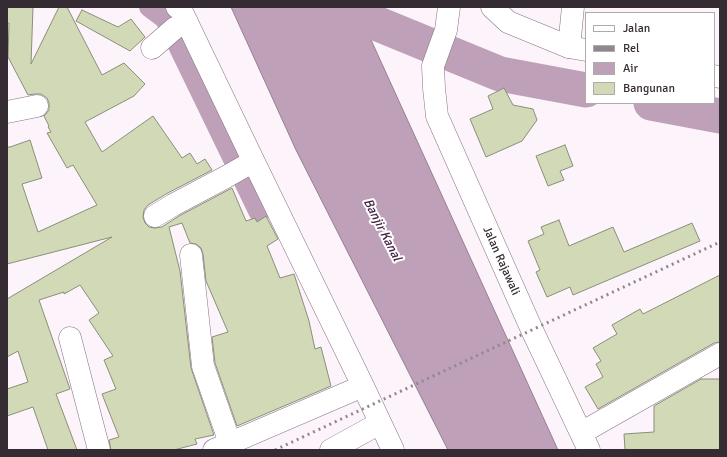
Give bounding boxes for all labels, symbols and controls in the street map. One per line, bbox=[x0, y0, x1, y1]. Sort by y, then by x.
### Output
legend bbox=[585, 12, 715, 104]
text: Jalan bbox=[623, 21, 650, 36]
text: Rel bbox=[623, 41, 640, 56]
text: Air bbox=[623, 61, 638, 76]
text: Bangunan bbox=[623, 81, 675, 96]
water label: Banjir Kanal bbox=[360, 196, 404, 264]
street label: Jalan Rajawali bbox=[479, 224, 523, 298]

